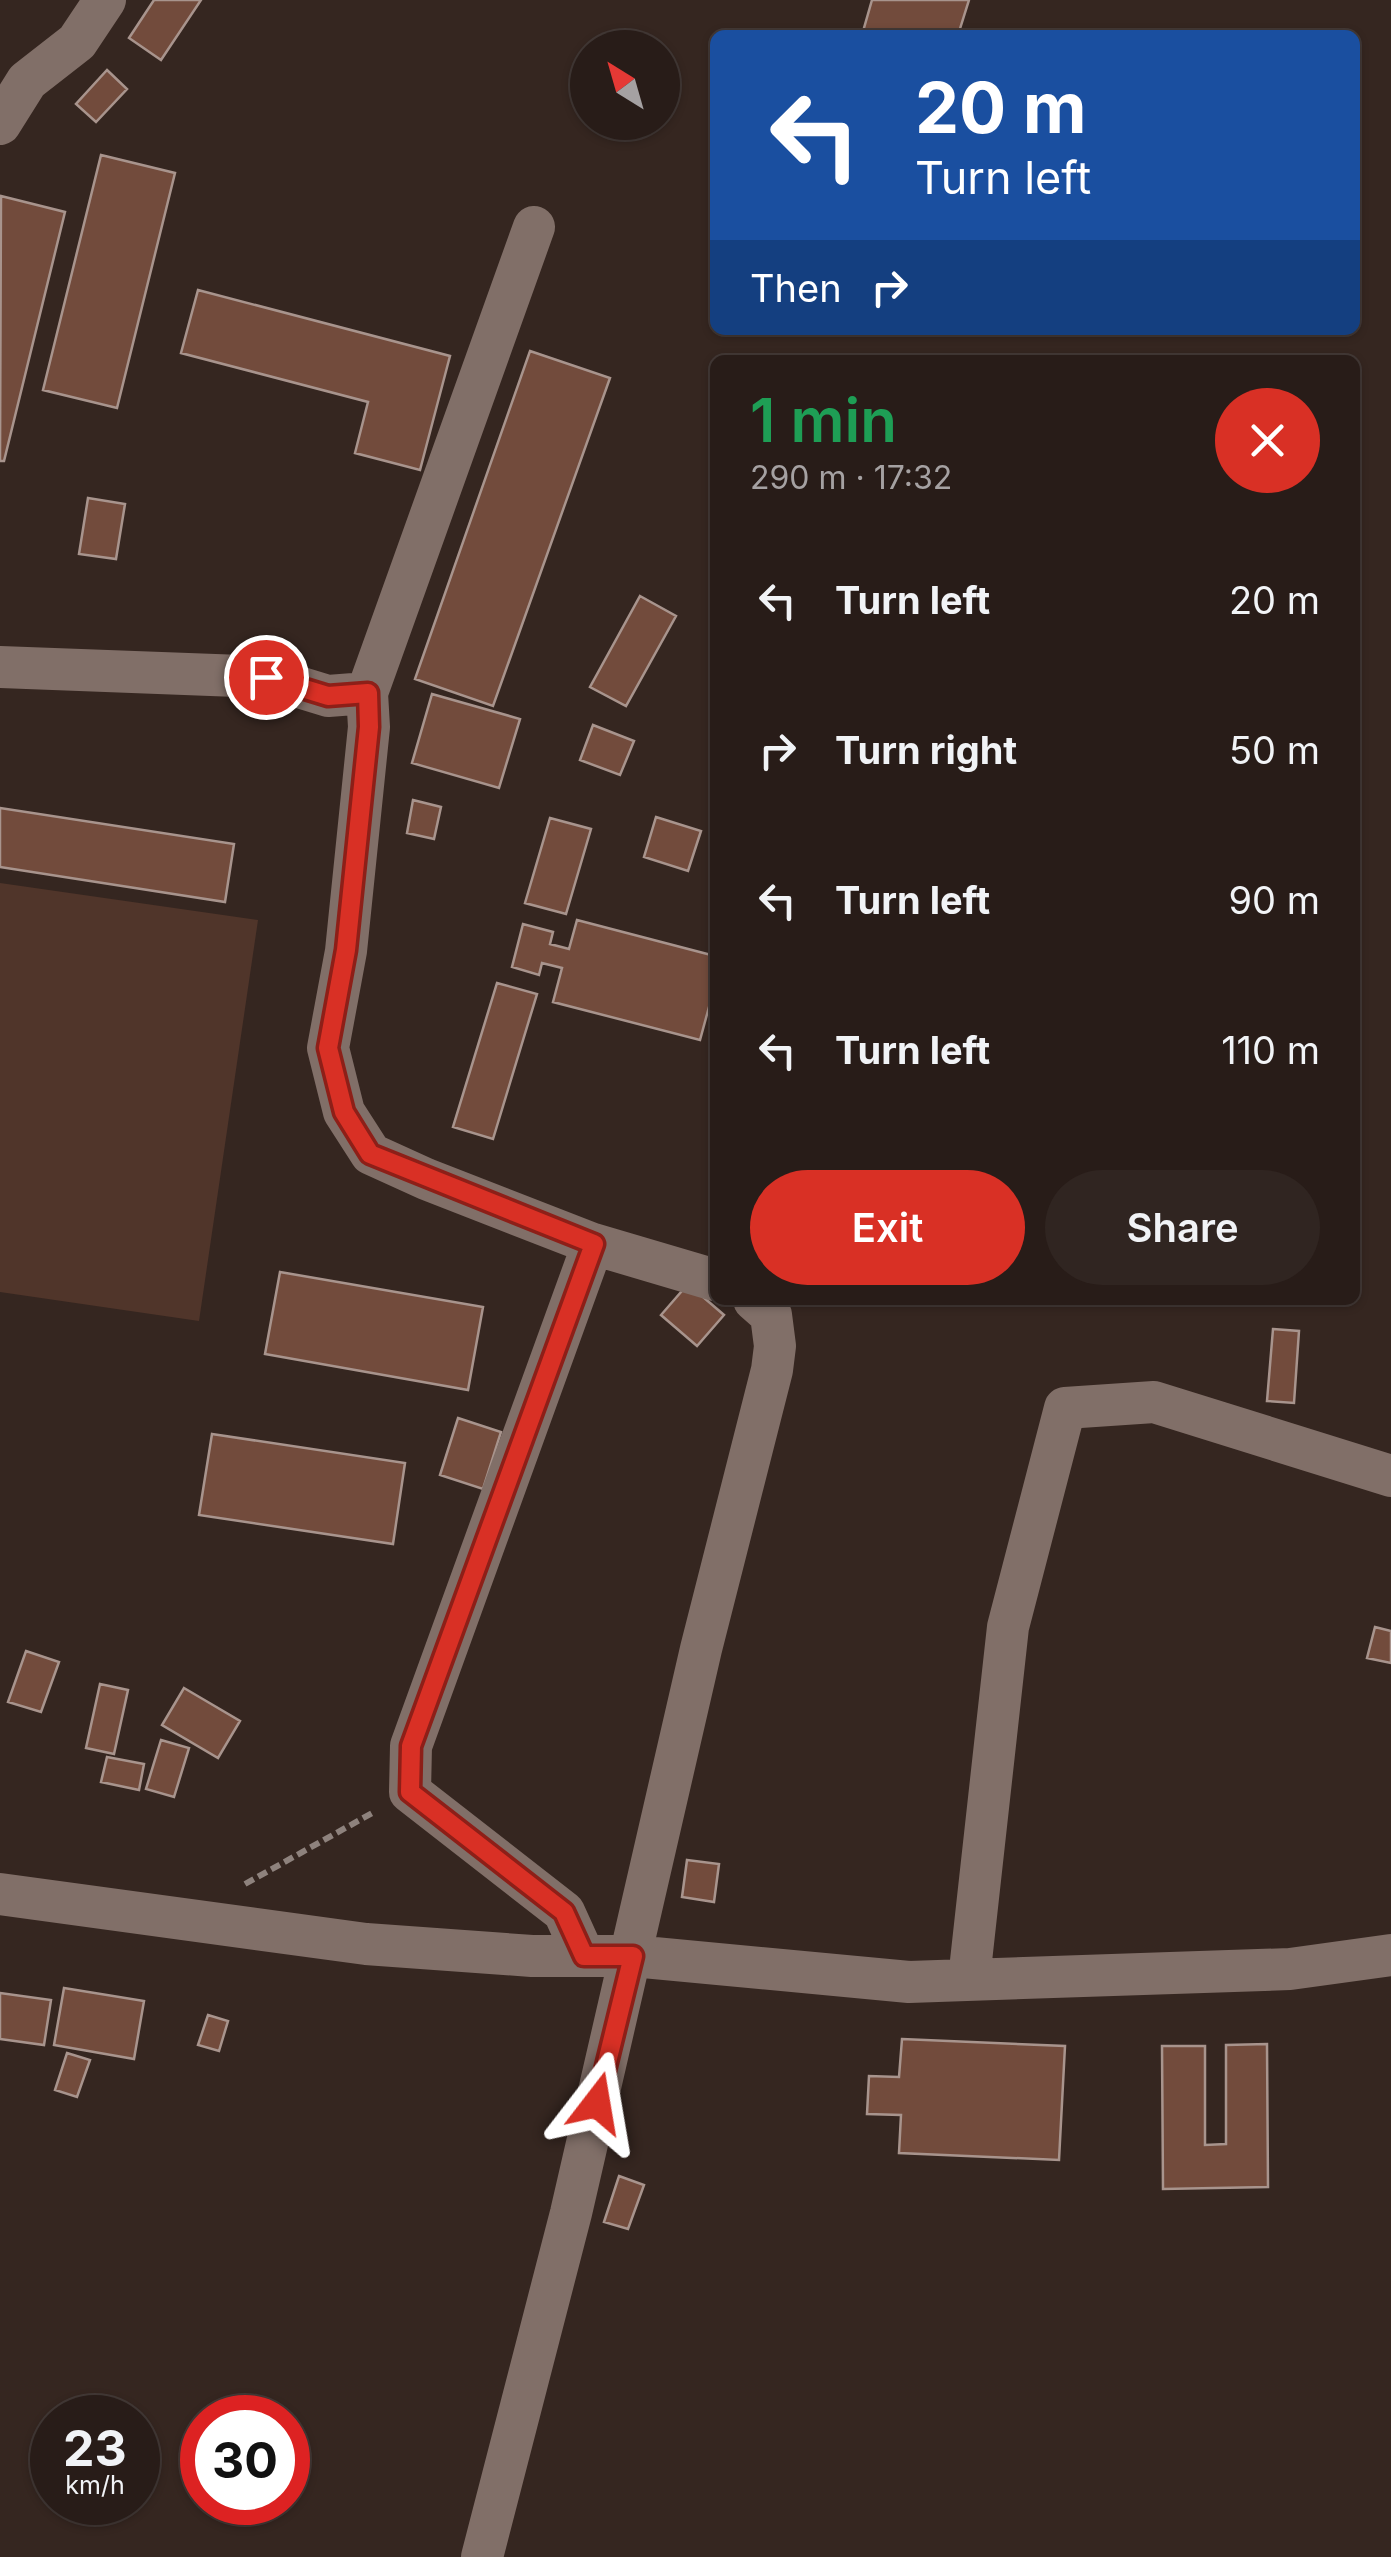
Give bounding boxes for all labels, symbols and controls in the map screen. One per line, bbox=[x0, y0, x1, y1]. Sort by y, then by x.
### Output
north arrow bbox=[570, 30, 680, 140]
map controls bbox=[570, 30, 680, 140]
text: 20 m bbox=[915, 65, 1087, 150]
icon: left bbox=[750, 70, 880, 200]
text: Turn left bbox=[915, 150, 1091, 205]
icon: right bbox=[862, 260, 917, 315]
text: Then bbox=[750, 265, 842, 311]
text: 1 min bbox=[750, 384, 897, 456]
button: close bbox=[1215, 388, 1320, 493]
text: 290 m · 17:32 bbox=[750, 458, 952, 497]
icon: left bbox=[750, 573, 805, 628]
text: Turn left bbox=[835, 577, 990, 623]
text: 20 m bbox=[1229, 577, 1320, 623]
pin bbox=[224, 635, 309, 720]
icon: arrive bbox=[239, 650, 294, 705]
icon: right bbox=[750, 723, 805, 778]
text: Turn right bbox=[835, 727, 1017, 773]
text: 50 m bbox=[1229, 727, 1320, 773]
icon: left bbox=[750, 873, 805, 928]
text: Turn left bbox=[835, 877, 990, 923]
text: 90 m bbox=[1228, 877, 1320, 923]
icon: left bbox=[750, 1023, 805, 1078]
text: Turn left bbox=[835, 1027, 990, 1073]
text: 110 m bbox=[1221, 1027, 1320, 1073]
button: Exit bbox=[750, 1170, 1025, 1285]
button: Share bbox=[1045, 1170, 1320, 1285]
position arrow bbox=[545, 2051, 649, 2155]
speed limit sign: 30 bbox=[180, 2395, 310, 2525]
text: 23 bbox=[63, 2418, 127, 2478]
text: km/h bbox=[65, 2470, 125, 2500]

